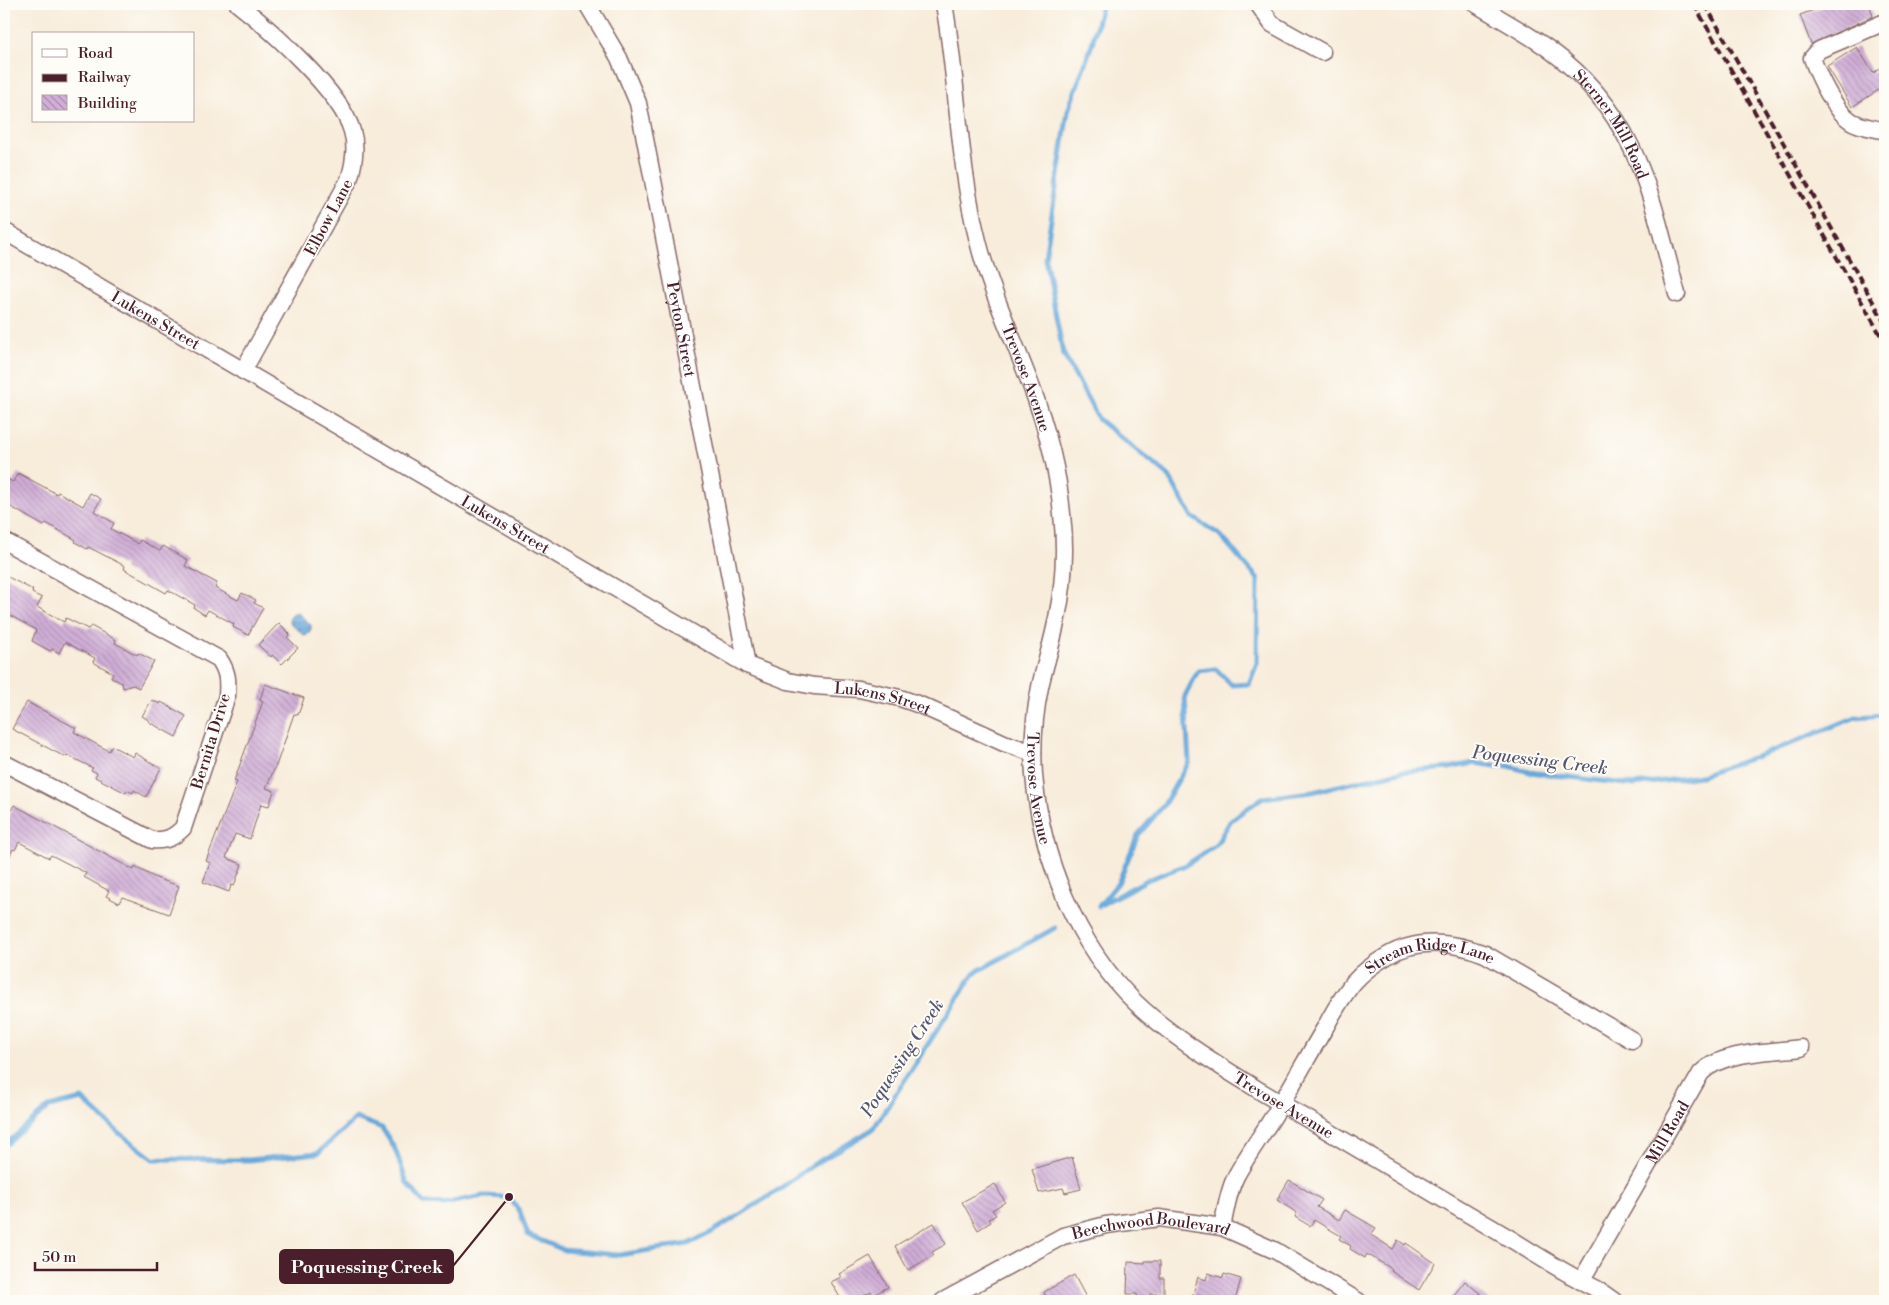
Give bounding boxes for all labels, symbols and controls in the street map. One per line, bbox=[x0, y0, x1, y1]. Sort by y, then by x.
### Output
legend bbox=[32, 32, 195, 122]
text: Road bbox=[78, 44, 113, 63]
street label: Sterner Mill Road bbox=[1569, 65, 1653, 182]
text: Railway bbox=[78, 68, 132, 87]
text: Building bbox=[77, 94, 137, 113]
street label: Elbow Lane bbox=[300, 176, 357, 259]
street label: Peyton Street bbox=[662, 280, 700, 379]
street label: Lukens Street bbox=[108, 287, 204, 355]
street label: Trevose Avenue bbox=[997, 321, 1055, 434]
street label: Lukens Street bbox=[457, 491, 553, 559]
street label: Lukens Street bbox=[834, 678, 934, 720]
street label: Bernita Drive bbox=[187, 691, 235, 793]
street label: Trevose Avenue bbox=[1022, 732, 1055, 847]
water label: Poquessing Creek bbox=[1470, 741, 1609, 780]
street label: Stream Ridge Lane bbox=[1361, 935, 1499, 979]
water label: Poquessing Creek bbox=[855, 995, 949, 1122]
street label: Trevose Avenue bbox=[1230, 1068, 1337, 1143]
street label: Mill Road bbox=[1642, 1097, 1694, 1168]
street label: Beechwood Boulevard bbox=[1069, 1209, 1233, 1245]
scale bar bbox=[35, 1240, 158, 1272]
text: 50 m bbox=[42, 1248, 76, 1267]
callout: Poquessing Creek bbox=[280, 1250, 453, 1283]
text: Poquessing Creek bbox=[291, 1256, 444, 1279]

